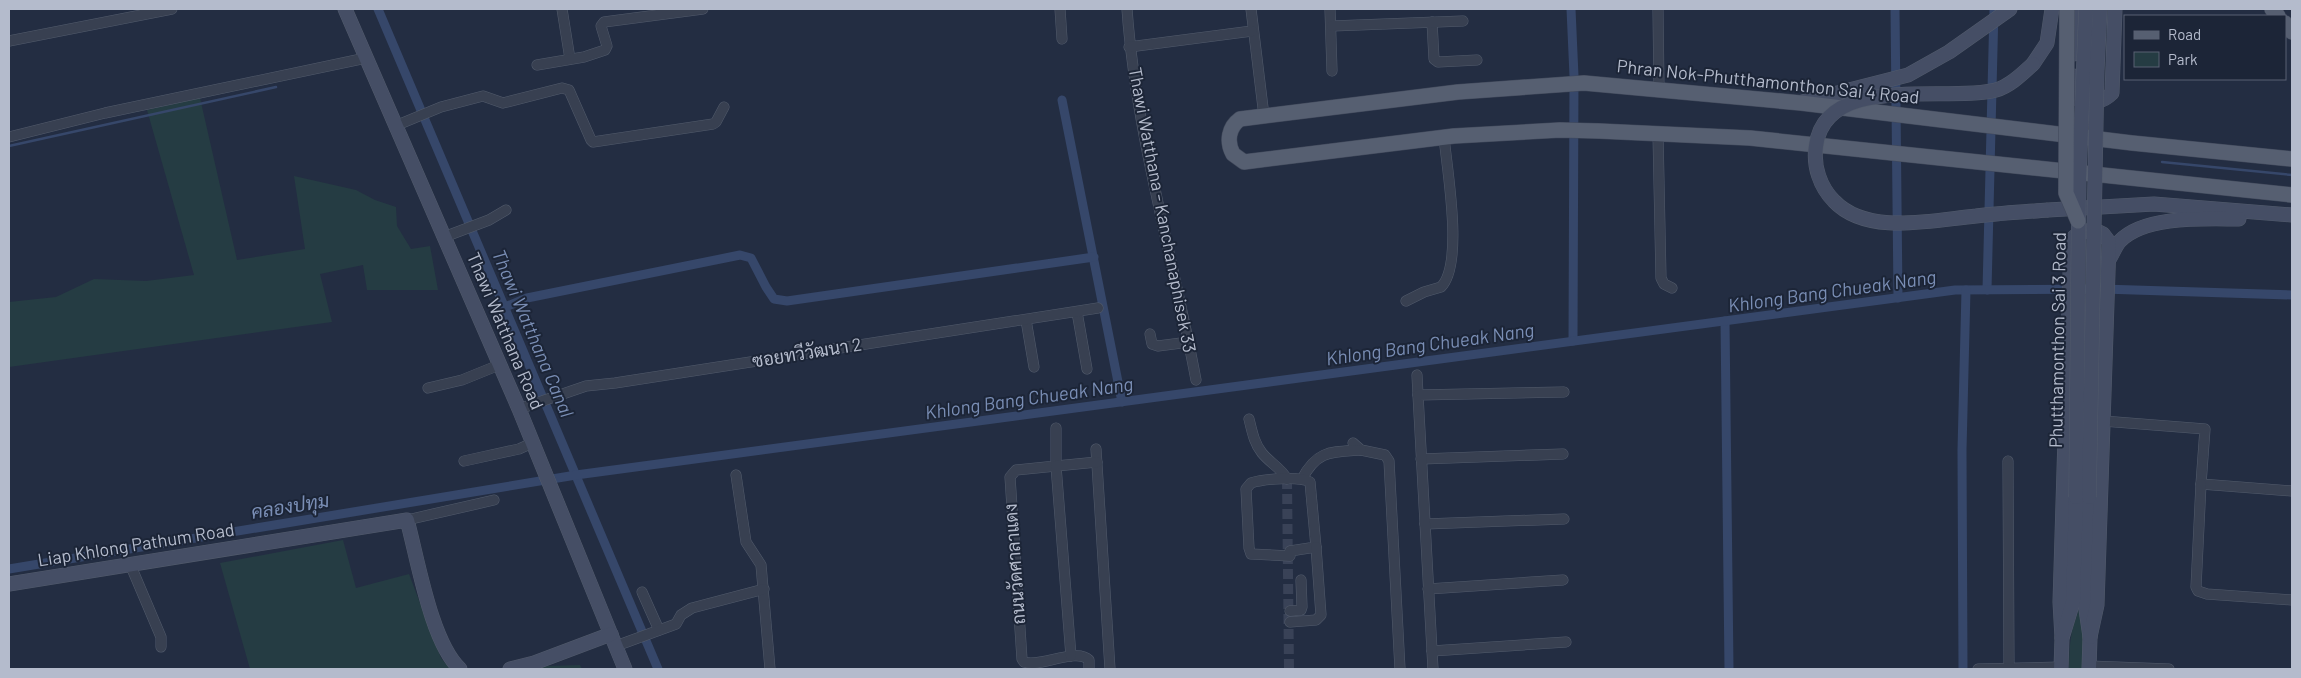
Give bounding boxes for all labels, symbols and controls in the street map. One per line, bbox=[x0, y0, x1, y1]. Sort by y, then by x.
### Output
legend bbox=[2124, 15, 2286, 80]
text: Road bbox=[2168, 25, 2201, 43]
text: Park bbox=[2168, 50, 2198, 68]
street label: Phran Nok-Phutthamonthon Sai 4 Road bbox=[1616, 54, 1920, 108]
street label: Thawi Watthana - Kanchanaphisek 33 bbox=[1125, 65, 1201, 354]
street label: Phutthamonthon Sai 3 Road bbox=[2044, 232, 2070, 448]
water label: Thawi Watthana Canal bbox=[488, 245, 579, 421]
street label: Thawi Watthana Road bbox=[463, 249, 549, 412]
water label: Khlong Bang Chueak Nang bbox=[1726, 264, 1938, 316]
water label: Khlong Bang Chueak Nang bbox=[1324, 317, 1536, 369]
street label: ซอยทวีวัฒนา 2 bbox=[750, 332, 863, 372]
water label: Khlong Bang Chueak Nang bbox=[923, 371, 1135, 423]
water label: คลองปทุม bbox=[249, 488, 331, 525]
street label: ถนนวัดศาลาแดง bbox=[999, 503, 1029, 625]
street label: Liap Khlong Pathum Road bbox=[36, 518, 236, 570]

